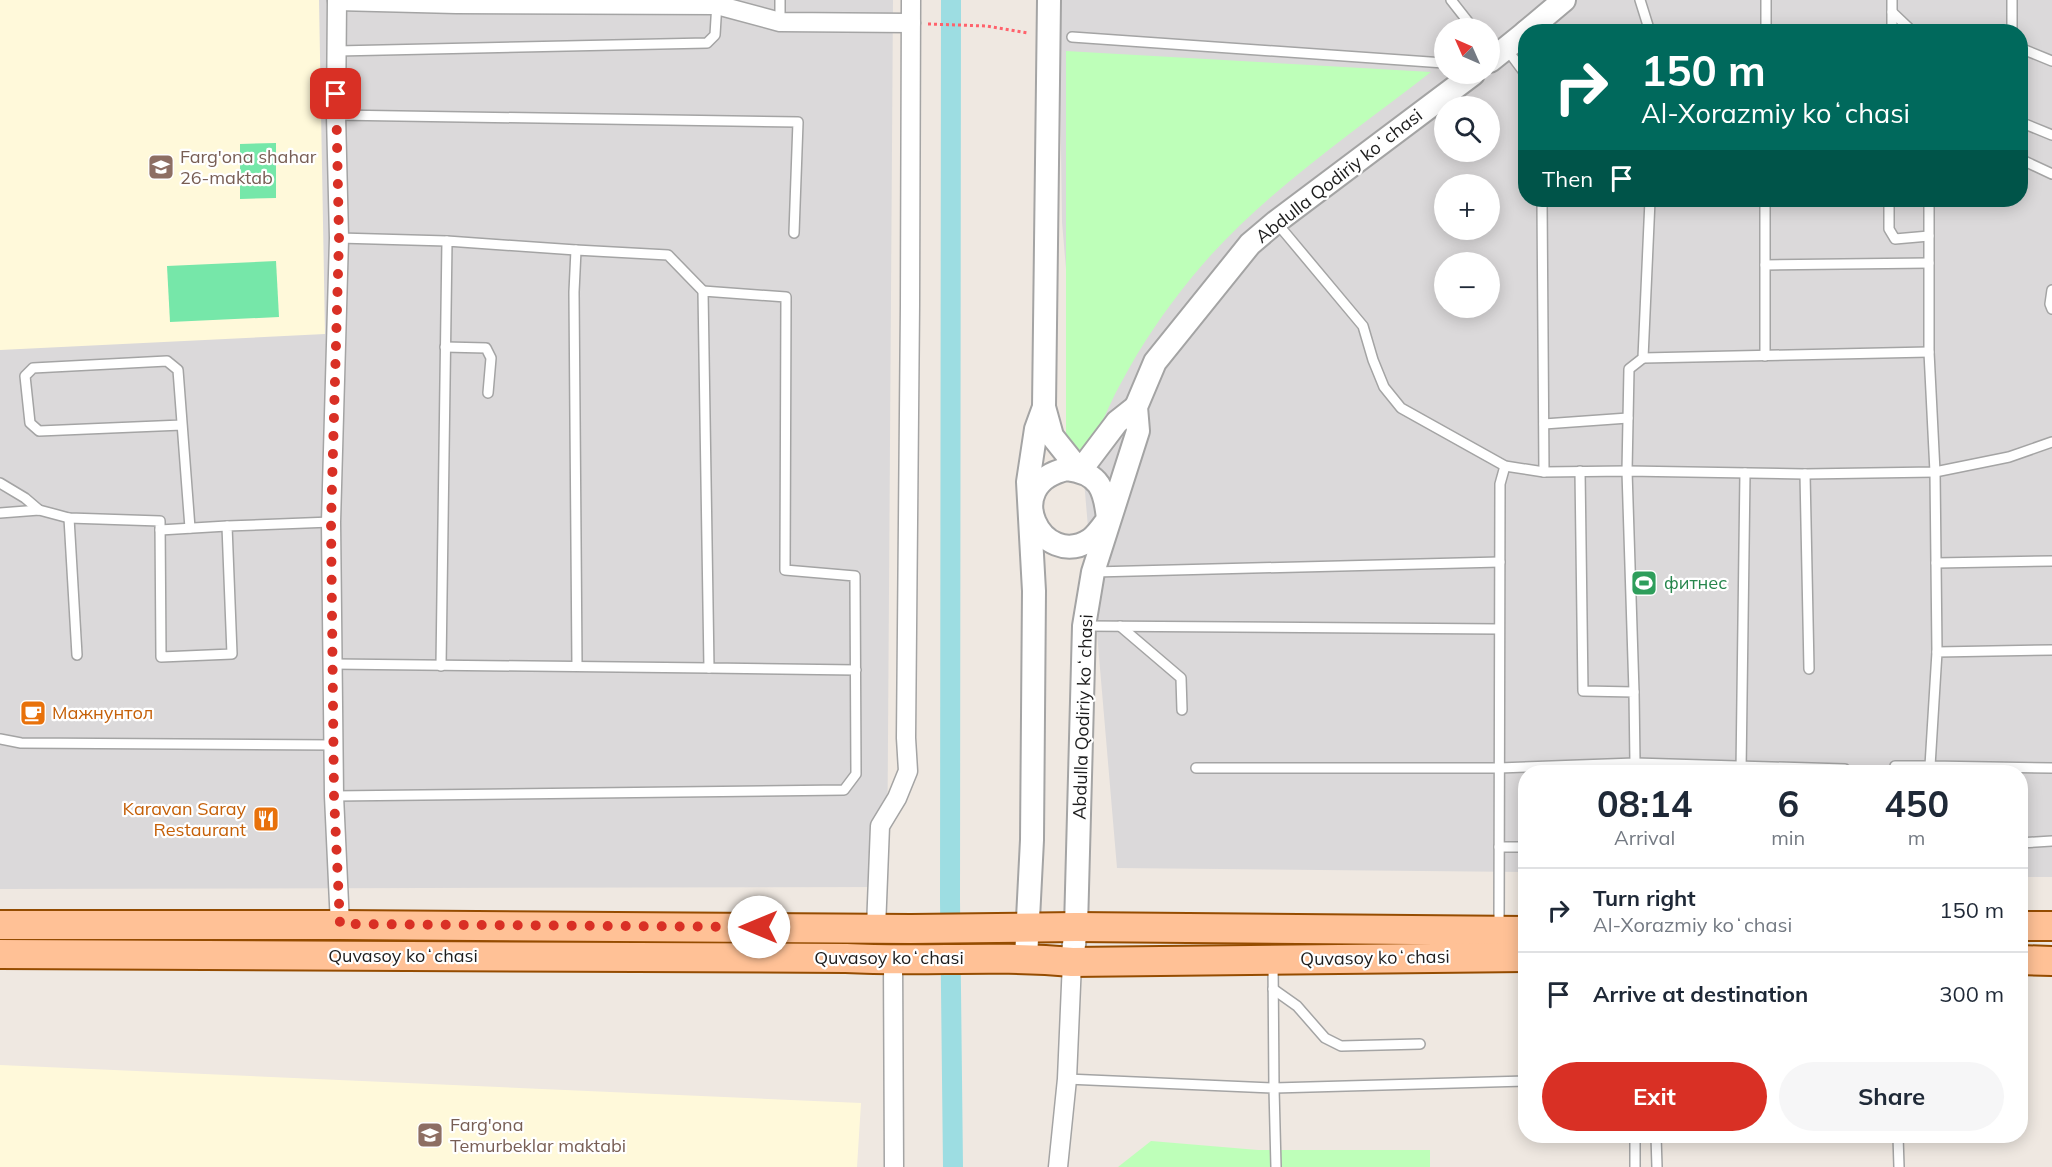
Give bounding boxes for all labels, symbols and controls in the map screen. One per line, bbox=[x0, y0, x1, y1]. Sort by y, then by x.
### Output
north arrow bbox=[1434, 18, 1500, 84]
map controls bbox=[1434, 18, 1500, 318]
text: 150 m bbox=[1641, 44, 1766, 97]
icon: right bbox=[1542, 48, 1620, 126]
pin bbox=[310, 68, 361, 119]
icon: arrive bbox=[319, 77, 352, 110]
button: search bbox=[1434, 96, 1500, 162]
text: Al-Xorazmiy koʻchasi bbox=[1641, 96, 1910, 130]
street label: Abdulla Qodiriy koʻchasi bbox=[1251, 103, 1427, 248]
place label: Farg'ona shahar 26-maktab bbox=[180, 145, 317, 189]
school or university icon: Farg'ona shahar 26-maktab bbox=[146, 152, 176, 182]
icon: arrive bbox=[1605, 162, 1638, 195]
text: Then bbox=[1542, 165, 1593, 193]
button: + bbox=[1434, 174, 1500, 240]
button: − bbox=[1434, 252, 1500, 318]
sports icon: фитнес bbox=[1629, 568, 1659, 598]
place label: фитнес bbox=[1664, 571, 1727, 594]
street label: Abdulla Qodiriy koʻchasi bbox=[1067, 614, 1098, 820]
cafe icon: Мажнунтол bbox=[18, 698, 48, 728]
place label: Мажнунтол bbox=[52, 701, 153, 724]
text: 08:14 bbox=[1597, 781, 1692, 826]
text: 6 bbox=[1777, 781, 1799, 826]
text: 450 bbox=[1884, 781, 1949, 826]
place label: Karavan Saray Restaurant bbox=[122, 797, 246, 841]
restaurant icon: Karavan Saray Restaurant bbox=[251, 804, 281, 834]
text: Arrival bbox=[1614, 825, 1675, 850]
text: min bbox=[1771, 825, 1805, 850]
text: m bbox=[1908, 825, 1925, 850]
text: Turn right bbox=[1593, 884, 1696, 912]
icon: right bbox=[1542, 894, 1575, 927]
position arrow bbox=[727, 895, 791, 959]
text: 150 m bbox=[1939, 896, 2004, 924]
text: Al-Xorazmiy koʻchasi bbox=[1593, 912, 1792, 937]
street label: Quvasoy koʻchasi bbox=[328, 944, 478, 967]
street label: Quvasoy koʻchasi bbox=[1300, 945, 1450, 970]
street label: Quvasoy koʻchasi bbox=[814, 946, 964, 969]
icon: arrive bbox=[1542, 978, 1575, 1011]
text: Arrive at destination bbox=[1593, 980, 1808, 1008]
text: 300 m bbox=[1939, 980, 2004, 1008]
button: Exit bbox=[1542, 1062, 1767, 1131]
button: Share bbox=[1779, 1062, 2004, 1131]
place label: Farg'ona Temurbeklar maktabi bbox=[450, 1113, 626, 1157]
school or university icon: Farg'ona Temurbeklar maktabi bbox=[415, 1120, 445, 1150]

